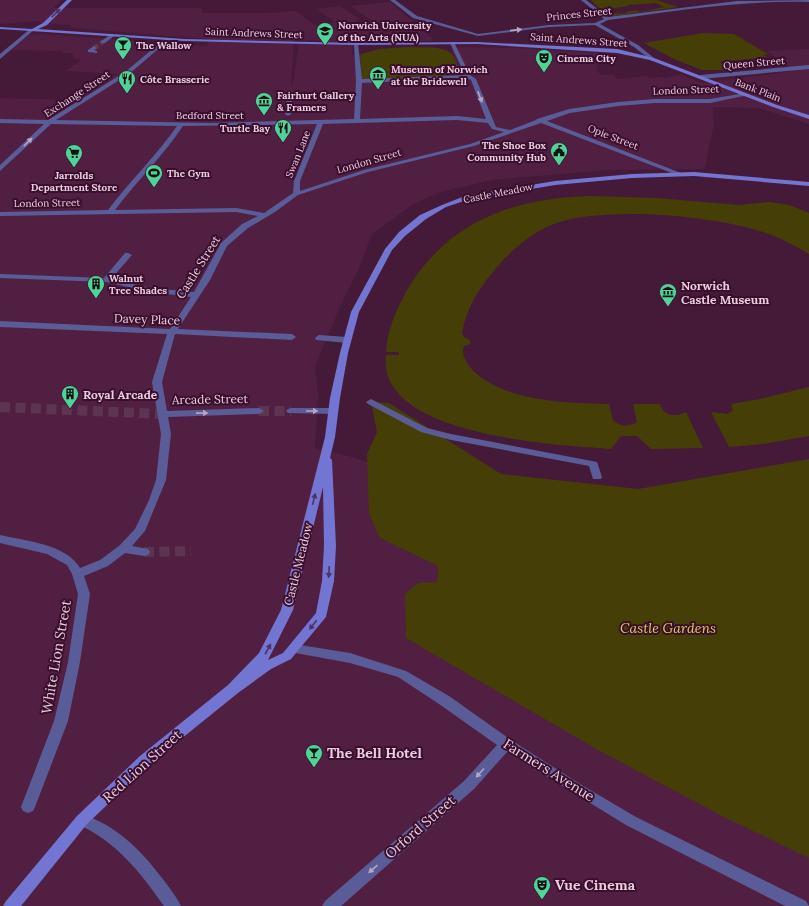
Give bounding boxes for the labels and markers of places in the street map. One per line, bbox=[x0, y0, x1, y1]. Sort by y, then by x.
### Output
place label: Norwich University of the Arts (NUA) bbox=[338, 19, 432, 44]
school or university icon: Norwich University of the Arts (NUA) bbox=[315, 21, 335, 46]
bar icon: The Wallow bbox=[113, 35, 133, 60]
place label: The Wallow bbox=[136, 39, 192, 52]
theatre icon: Cinema City bbox=[534, 48, 554, 73]
place label: Cinema City bbox=[557, 52, 616, 65]
place label: Museum of Norwich at the Bridewell bbox=[391, 63, 488, 88]
museum icon: Museum of Norwich at the Bridewell bbox=[368, 65, 388, 90]
restaurant icon: Côte Brasserie bbox=[117, 69, 137, 94]
place label: Côte Brasserie bbox=[140, 73, 210, 86]
place label: Fairhurt Gallery & Framers bbox=[277, 89, 355, 114]
museum icon: Fairhurt Gallery & Framers bbox=[254, 91, 274, 116]
restaurant icon: Turtle Bay bbox=[273, 118, 293, 143]
place label: Turtle Bay bbox=[220, 122, 270, 135]
place label: The Shoe Box Community Hub bbox=[467, 139, 547, 164]
public building icon: The Shoe Box Community Hub bbox=[549, 141, 569, 166]
supermarket icon: Jarrolds Department Store bbox=[64, 143, 84, 168]
sports icon: The Gym bbox=[144, 163, 164, 188]
place label: The Gym bbox=[167, 167, 211, 180]
place label: Jarrolds Department Store bbox=[31, 169, 118, 194]
place label: Walnut Tree Shades bbox=[109, 272, 167, 297]
building icon: Walnut Tree Shades bbox=[86, 274, 106, 299]
place label: Norwich Castle Museum bbox=[681, 278, 769, 307]
museum icon: Norwich Castle Museum bbox=[658, 282, 678, 307]
building icon: Royal Arcade bbox=[60, 384, 80, 409]
place label: Royal Arcade bbox=[83, 387, 158, 402]
bar icon: The Bell Hotel bbox=[304, 743, 324, 768]
place label: The Bell Hotel bbox=[327, 744, 422, 762]
theatre icon: Vue Cinema bbox=[532, 875, 552, 900]
place label: Vue Cinema bbox=[555, 876, 636, 894]

